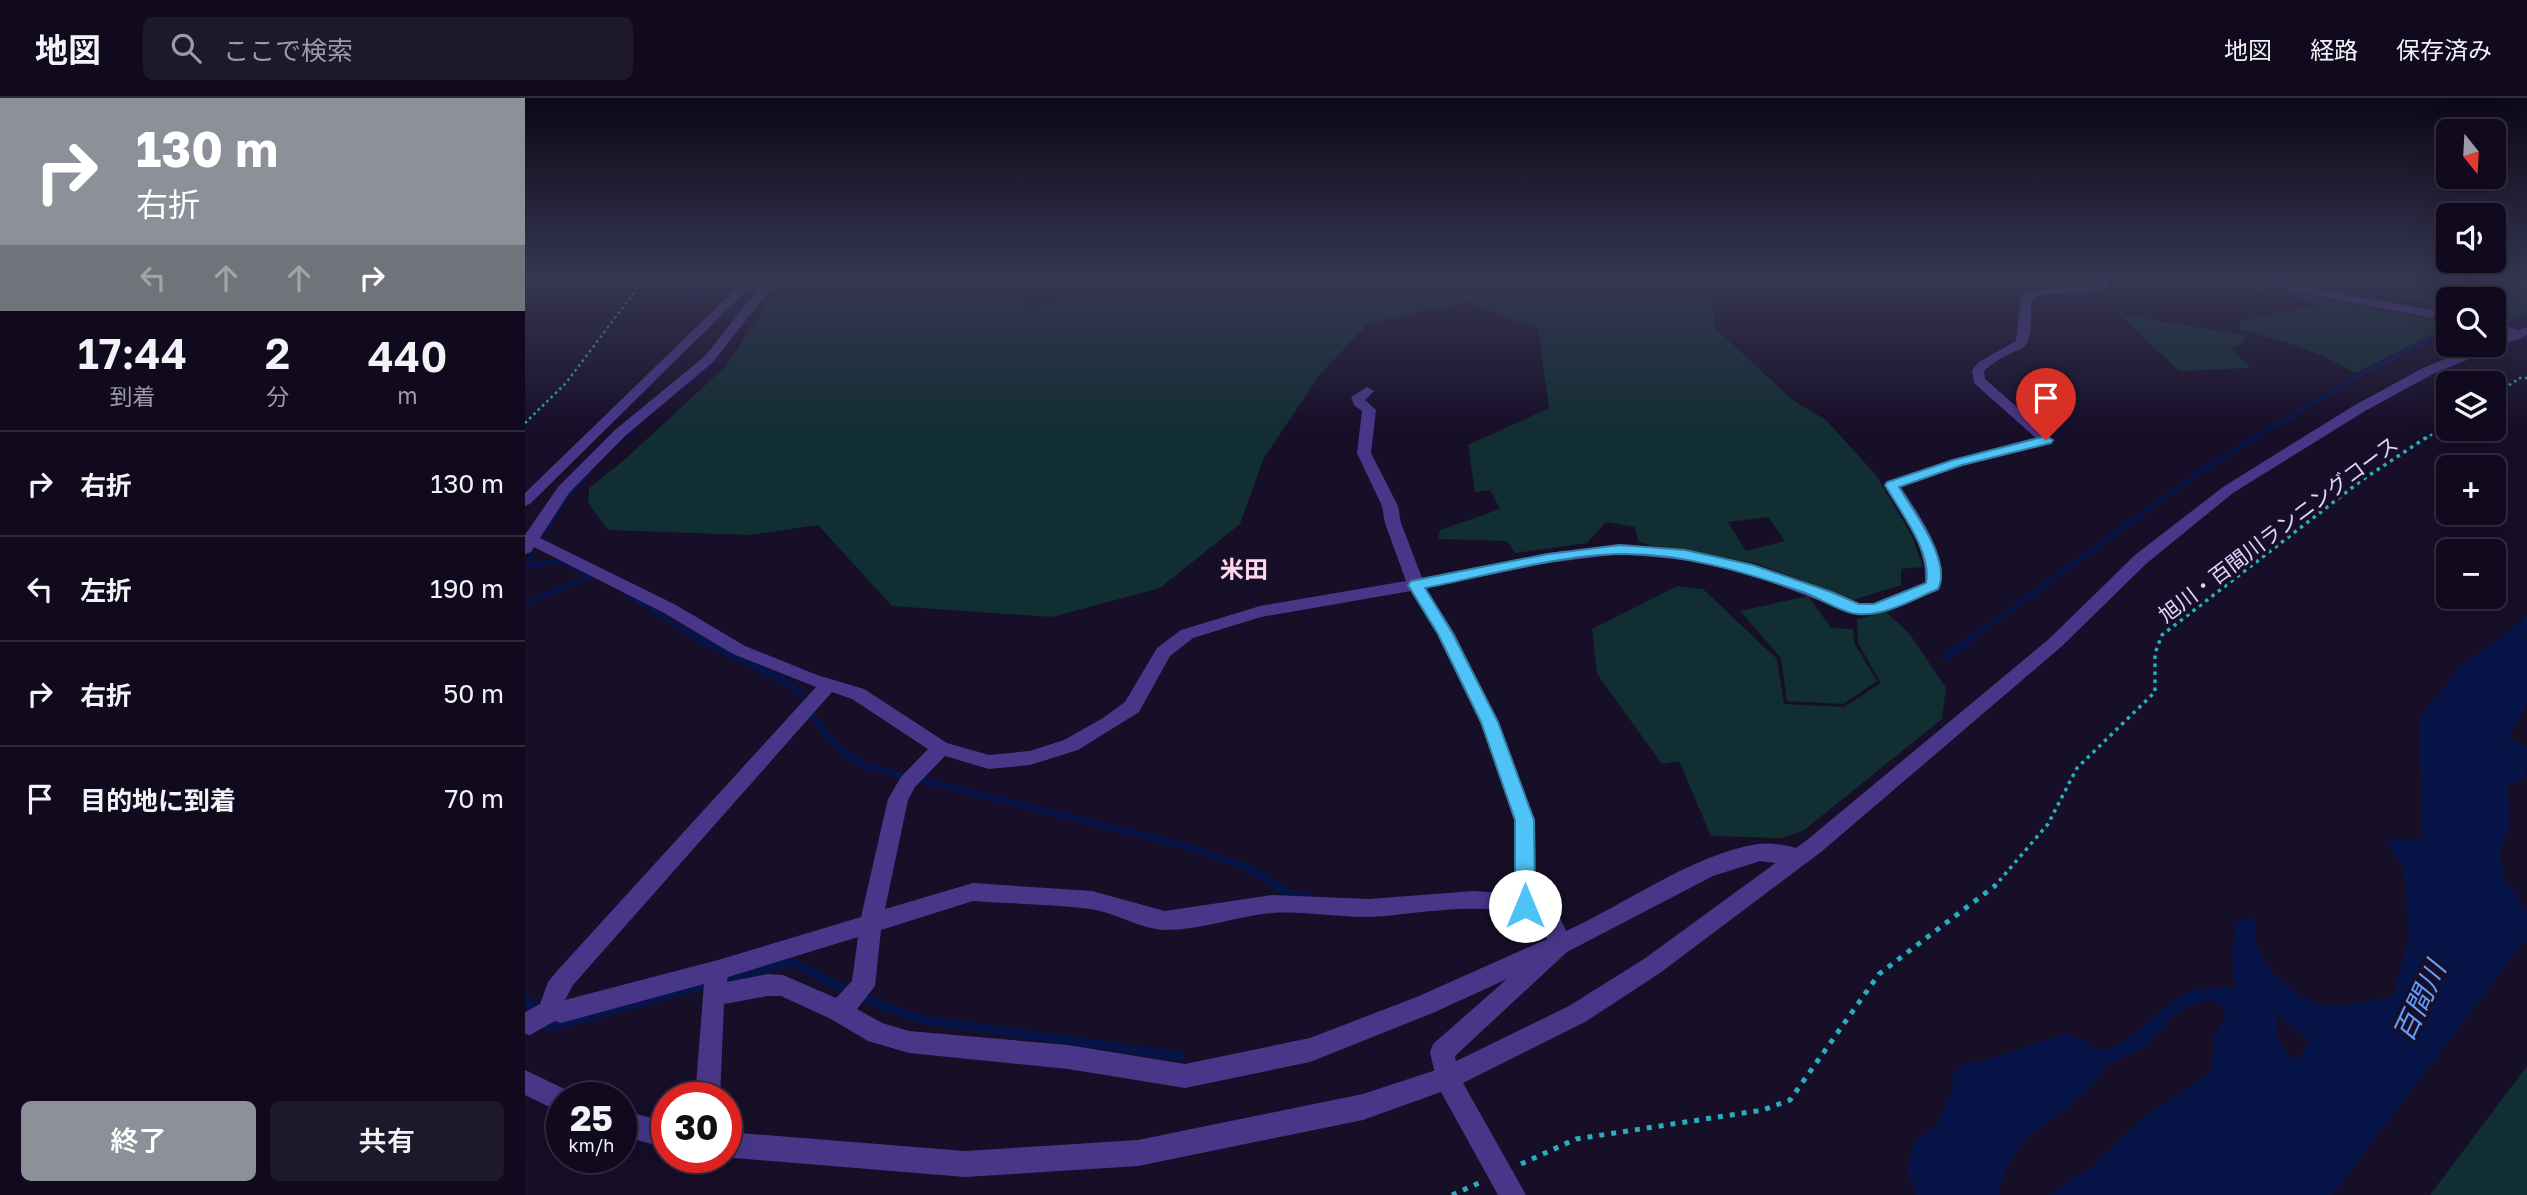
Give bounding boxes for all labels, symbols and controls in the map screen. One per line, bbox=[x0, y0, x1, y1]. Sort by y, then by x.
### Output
search box bbox=[143, 17, 633, 80]
icon: search bbox=[167, 29, 205, 67]
text: 地図 bbox=[35, 30, 101, 69]
text: ここで検索 bbox=[223, 35, 353, 66]
text: 地図 bbox=[2224, 35, 2272, 64]
text: 経路 bbox=[2310, 35, 2358, 64]
text: 保存済み bbox=[2396, 35, 2492, 64]
text: 130 m bbox=[136, 119, 278, 178]
north arrow bbox=[2436, 119, 2506, 189]
map controls bbox=[2436, 119, 2506, 609]
icon: right bbox=[21, 126, 112, 217]
text: 右折 bbox=[136, 185, 200, 223]
button: sound bbox=[2436, 203, 2506, 273]
icon: left bbox=[134, 259, 172, 297]
icon: ahead bbox=[207, 259, 245, 297]
icon: ahead bbox=[280, 259, 318, 297]
icon: right bbox=[353, 259, 391, 297]
button: search bbox=[2436, 287, 2506, 357]
text: 17:44 bbox=[78, 328, 187, 378]
text: 2 bbox=[265, 328, 290, 378]
text: 440 bbox=[368, 331, 447, 381]
pin bbox=[2016, 368, 2076, 440]
button: layers bbox=[2436, 371, 2506, 441]
icon: arrive bbox=[2027, 379, 2065, 417]
text: m bbox=[397, 381, 418, 409]
text: 到着 bbox=[109, 382, 155, 410]
text: 分 bbox=[266, 382, 289, 410]
street label: 旭川・百間川ランニングコース bbox=[2153, 430, 2403, 628]
button: + bbox=[2436, 455, 2506, 525]
icon: right bbox=[21, 465, 59, 503]
text: 130 m bbox=[431, 468, 504, 499]
text: 右折 bbox=[80, 470, 132, 501]
button: − bbox=[2436, 539, 2506, 609]
district label: 米田 bbox=[1220, 554, 1268, 583]
icon: left bbox=[21, 570, 59, 608]
text: 190 m bbox=[430, 573, 504, 604]
text: 左折 bbox=[80, 575, 132, 606]
icon: right bbox=[21, 675, 59, 713]
text: 50 m bbox=[443, 678, 504, 709]
text: 右折 bbox=[80, 680, 132, 711]
icon: arrive bbox=[21, 780, 59, 818]
text: 70 m bbox=[445, 783, 504, 814]
text: 目的地に到着 bbox=[80, 785, 236, 816]
position arrow bbox=[1488, 869, 1562, 943]
water label: 百間川 bbox=[2386, 953, 2453, 1046]
speed limit sign: 30 bbox=[651, 1082, 742, 1173]
text: 25 bbox=[570, 1097, 613, 1139]
button: 終了 bbox=[21, 1101, 256, 1181]
button: 共有 bbox=[270, 1101, 504, 1181]
text: km/h bbox=[569, 1134, 614, 1156]

